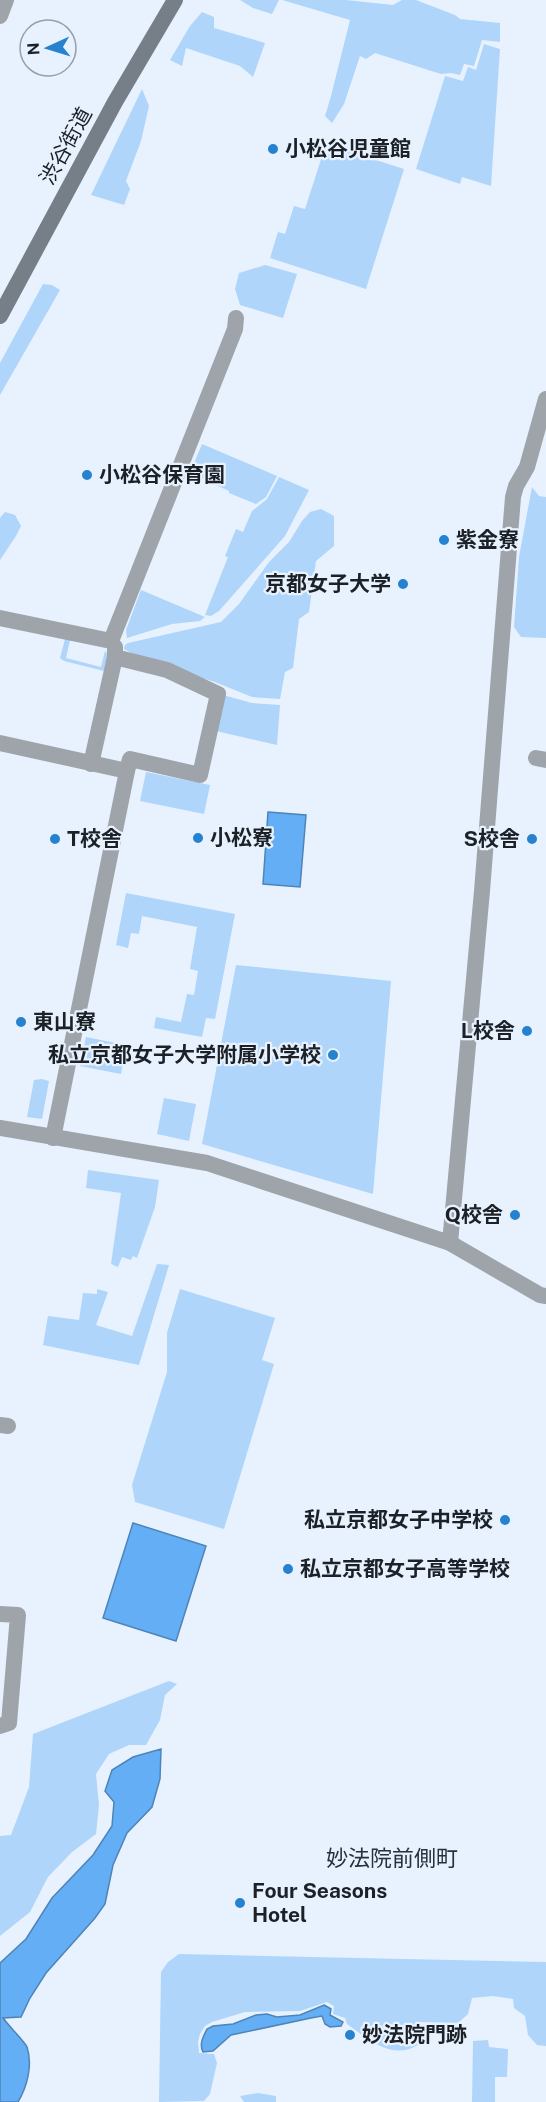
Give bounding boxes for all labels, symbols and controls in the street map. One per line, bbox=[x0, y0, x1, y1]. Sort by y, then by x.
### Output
north arrow bbox=[18, 18, 78, 78]
text: N bbox=[24, 42, 43, 56]
street label: 渋谷街道 bbox=[34, 103, 97, 189]
place label: 小松谷児童館 bbox=[285, 136, 411, 161]
marker: 小松谷児童館 bbox=[266, 142, 280, 156]
place label: 小松谷保育園 bbox=[99, 462, 225, 487]
marker: 小松谷保育園 bbox=[80, 468, 94, 482]
place label: 紫金寮 bbox=[456, 527, 519, 552]
marker: 紫金寮 bbox=[437, 533, 451, 547]
place label: 京都女子大学 bbox=[265, 571, 391, 596]
marker: 京都女子大学 bbox=[396, 577, 410, 591]
place label: 小松寮 bbox=[210, 825, 273, 850]
place label: T校舎 bbox=[67, 826, 122, 851]
place label: S校舎 bbox=[463, 826, 520, 851]
marker: 小松寮 bbox=[191, 831, 205, 845]
marker: T校舎 bbox=[48, 832, 62, 846]
marker: S校舎 bbox=[525, 832, 539, 846]
place label: 東山寮 bbox=[33, 1009, 96, 1034]
marker: 東山寮 bbox=[14, 1015, 28, 1029]
place label: L校舎 bbox=[461, 1018, 515, 1043]
marker: L校舎 bbox=[520, 1024, 534, 1038]
place label: 私立京都女子大学附属小学校 bbox=[48, 1042, 321, 1067]
marker: 私立京都女子大学附属小学校 bbox=[326, 1048, 340, 1062]
place label: Q校舎 bbox=[445, 1202, 503, 1227]
marker: Q校舎 bbox=[508, 1208, 522, 1222]
place label: 私立京都女子中学校 bbox=[304, 1507, 493, 1532]
marker: 私立京都女子中学校 bbox=[498, 1513, 512, 1527]
place label: 私立京都女子高等学校 bbox=[300, 1556, 510, 1581]
marker: 私立京都女子高等学校 bbox=[281, 1562, 295, 1576]
district label: 妙法院前側町 bbox=[326, 1845, 458, 1871]
place label: Four Seasons Hotel bbox=[252, 1878, 387, 1927]
marker: Four Seasons Hotel bbox=[233, 1896, 247, 1910]
place label: 妙法院門跡 bbox=[362, 2022, 467, 2047]
marker: 妙法院門跡 bbox=[343, 2028, 357, 2042]

